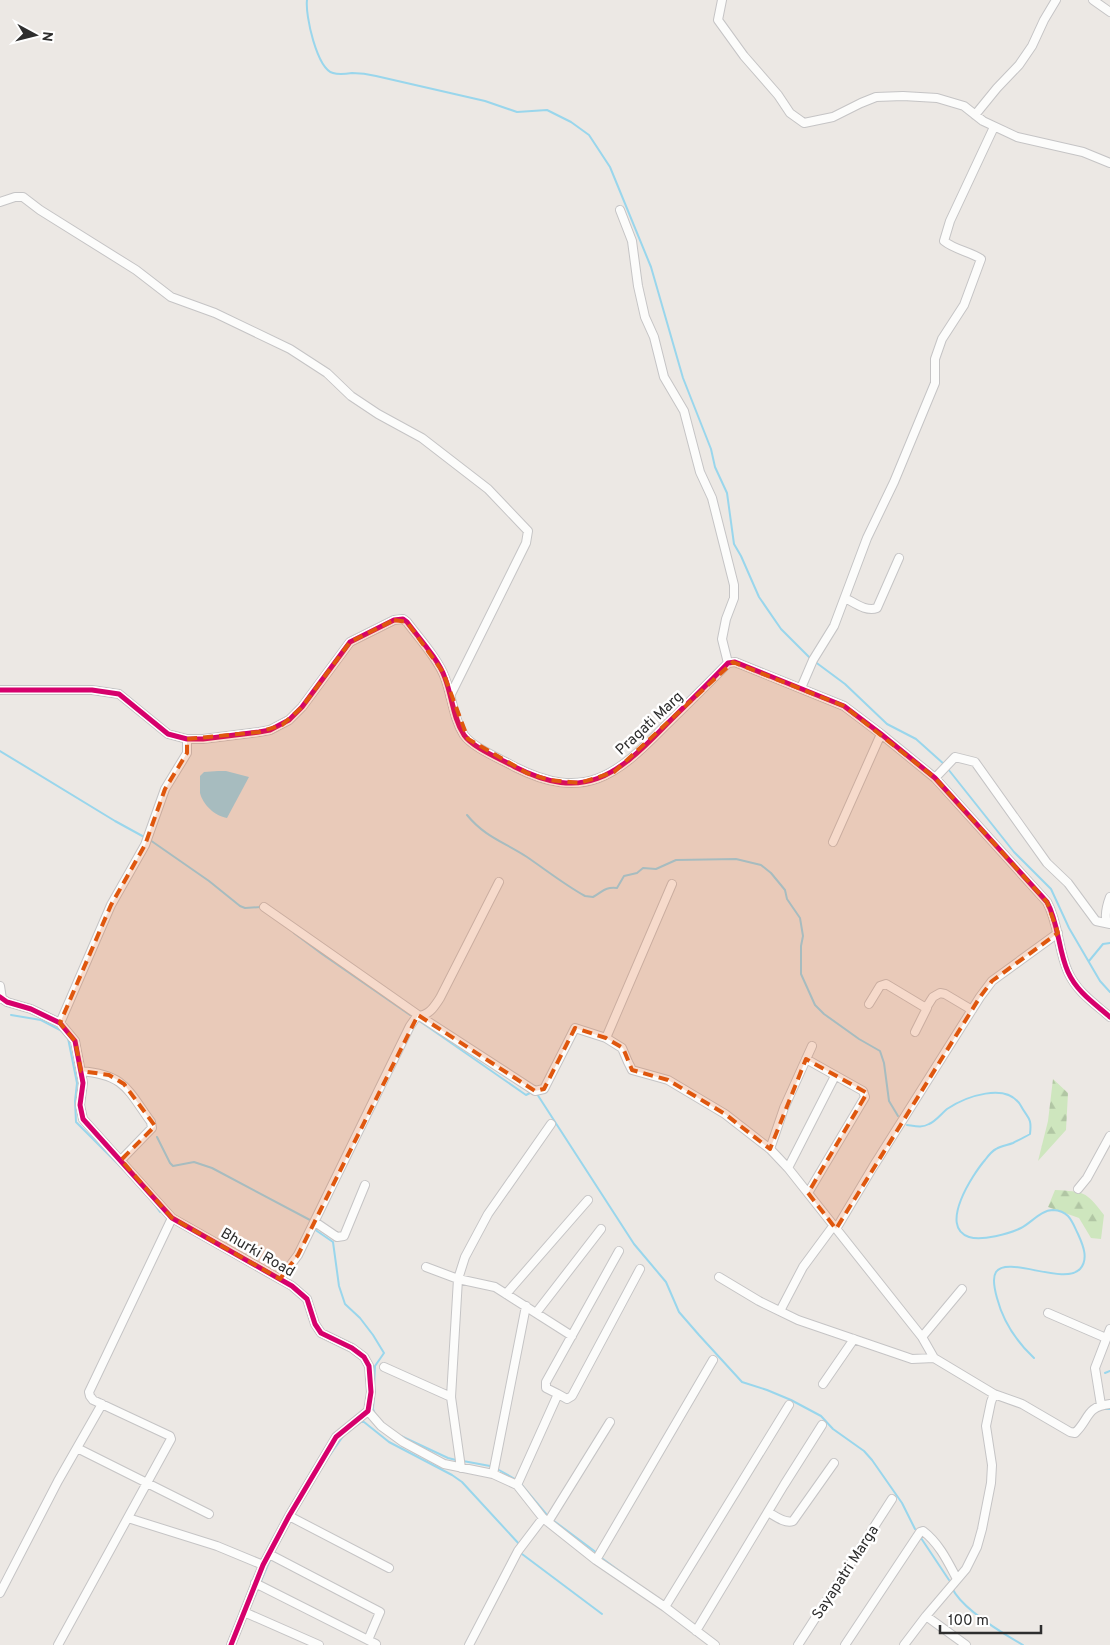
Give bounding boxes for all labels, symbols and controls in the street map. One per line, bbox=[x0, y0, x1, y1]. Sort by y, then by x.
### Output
north arrow bbox=[10, 10, 60, 60]
text: N bbox=[37, 30, 55, 42]
street label: Pragati Marg bbox=[612, 688, 688, 760]
street label: Bhurki Road bbox=[217, 1224, 298, 1282]
street label: Sayapatri Marga bbox=[809, 1522, 884, 1624]
scale bar bbox=[940, 1602, 1041, 1634]
text: 100 m bbox=[948, 1612, 989, 1631]

